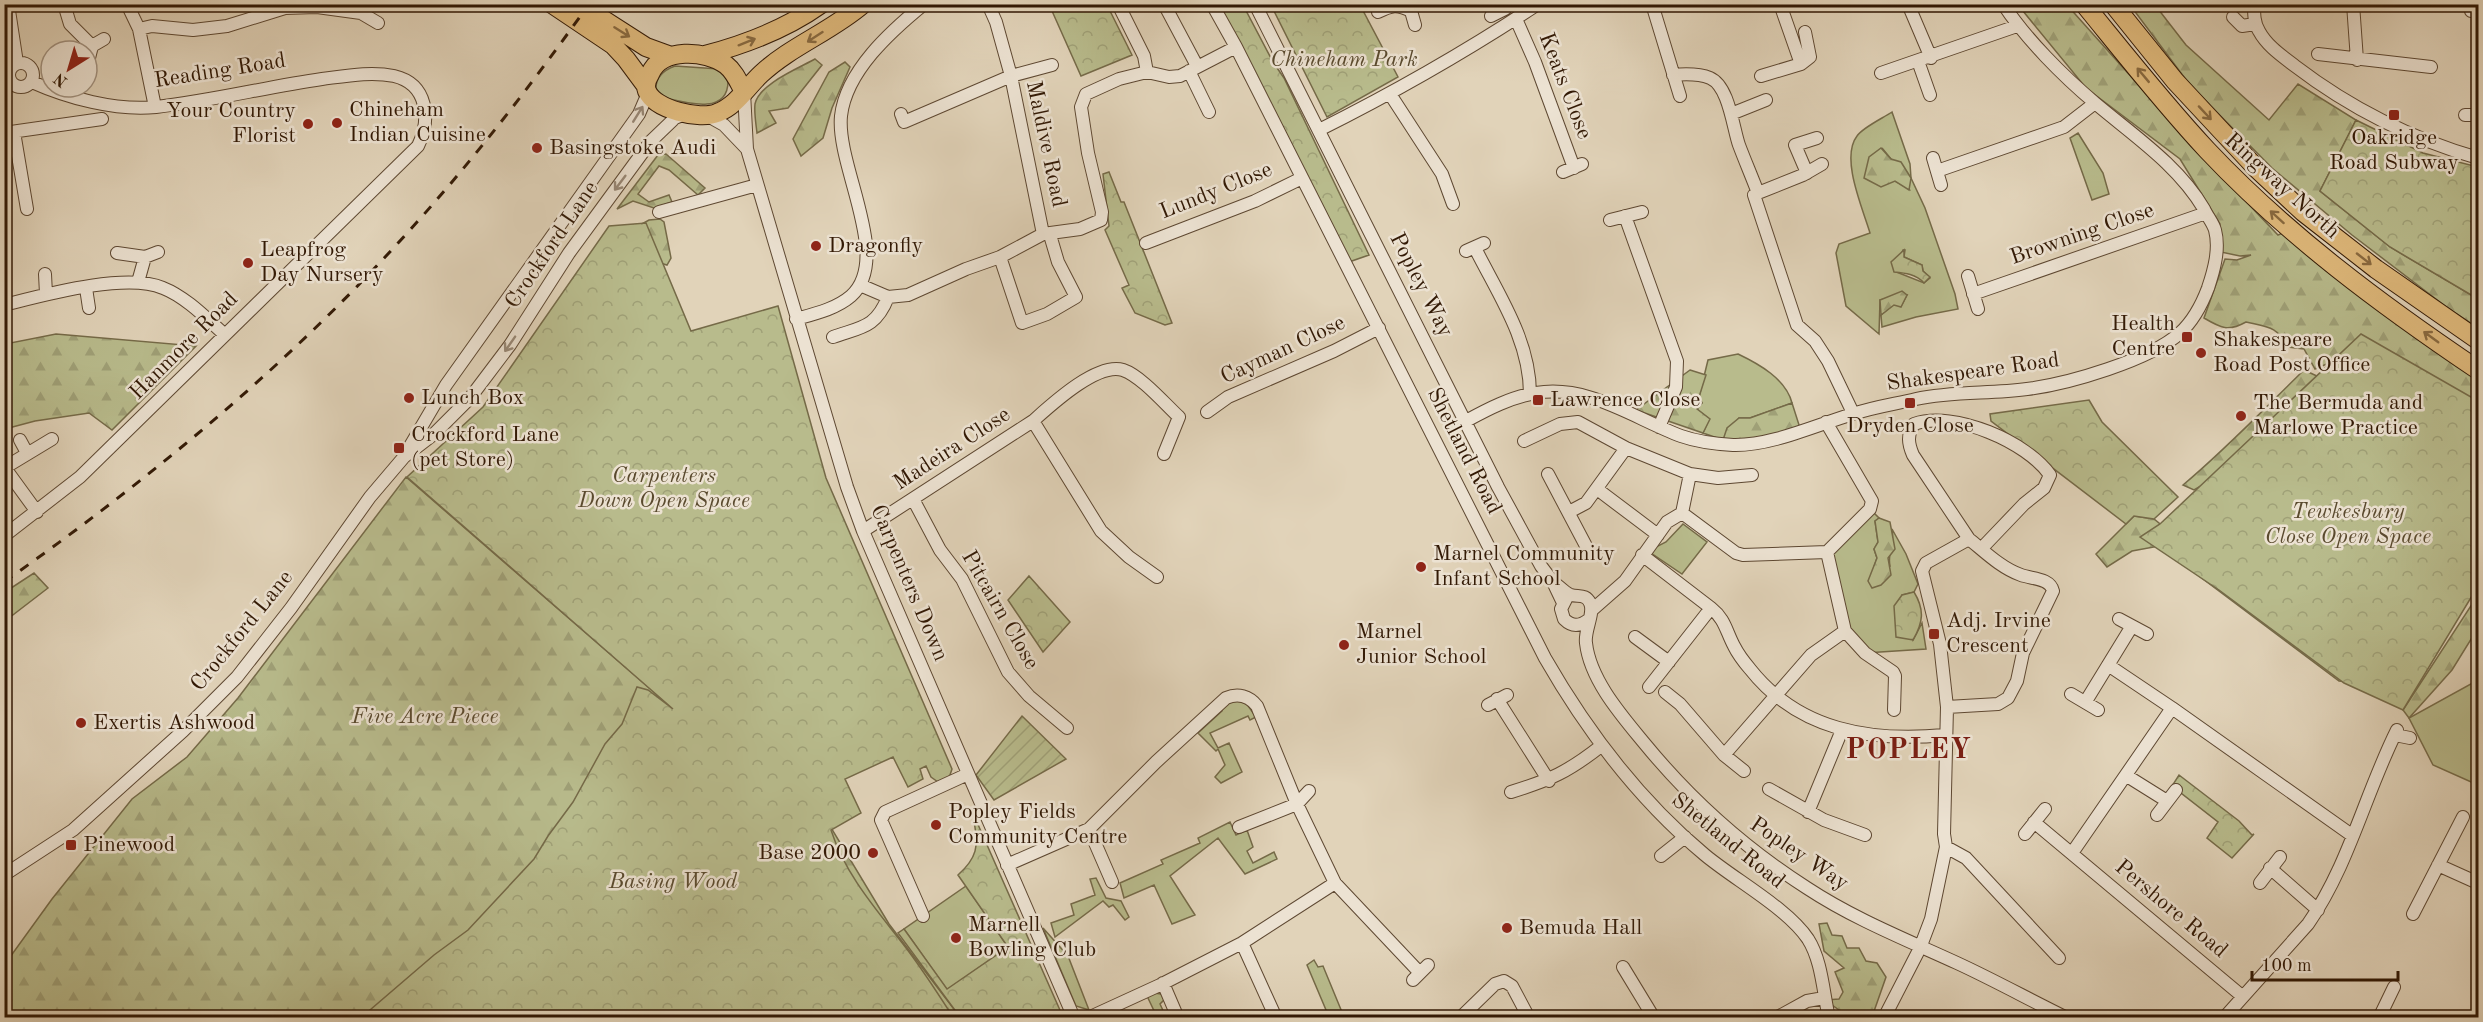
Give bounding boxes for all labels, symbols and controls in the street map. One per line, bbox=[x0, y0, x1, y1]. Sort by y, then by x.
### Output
one-way arrow bbox=[614, 25, 631, 38]
street label: Keats Close bbox=[1535, 30, 1595, 142]
one-way arrow bbox=[807, 31, 823, 43]
one-way arrow bbox=[738, 36, 756, 47]
north arrow bbox=[39, 39, 99, 99]
park label: Chineham Park bbox=[1270, 49, 1418, 71]
street label: Reading Road bbox=[153, 50, 287, 92]
one-way arrow bbox=[2136, 68, 2150, 83]
text: N bbox=[51, 69, 71, 89]
street label: Maldive Road bbox=[1022, 79, 1070, 209]
place label: Chineham Indian Cuisine bbox=[349, 99, 486, 146]
place label: Your Country Florist bbox=[166, 100, 296, 147]
one-way arrow bbox=[632, 106, 644, 123]
one-way arrow bbox=[2198, 106, 2212, 121]
marker: Oakridge Road Subway bbox=[2387, 108, 2401, 122]
marker: Chineham Indian Cuisine bbox=[330, 116, 344, 130]
marker: Your Country Florist bbox=[301, 117, 315, 131]
place label: Oakridge Road Subway bbox=[2329, 127, 2459, 174]
street label: Ringway North bbox=[2220, 129, 2344, 243]
place label: Basingstoke Audi bbox=[549, 137, 716, 159]
marker: Basingstoke Audi bbox=[530, 141, 544, 155]
street label: Lundy Close bbox=[1157, 159, 1275, 223]
one-way arrow bbox=[613, 175, 626, 191]
street label: Crockford Lane bbox=[501, 177, 603, 313]
street label: Browning Close bbox=[2007, 199, 2157, 269]
one-way arrow bbox=[2270, 210, 2285, 224]
street label: Popley Way bbox=[1385, 229, 1457, 341]
place label: Dragonfly bbox=[828, 235, 923, 257]
place label: Leapfrog Day Nursery bbox=[260, 239, 384, 286]
marker: Dragonfly bbox=[809, 239, 823, 253]
one-way arrow bbox=[2356, 253, 2372, 266]
marker: Leapfrog Day Nursery bbox=[241, 256, 255, 270]
street label: Hanmore Road bbox=[126, 288, 242, 404]
street label: Cayman Close bbox=[1217, 312, 1349, 388]
place label: Health Centre bbox=[2111, 313, 2175, 360]
place label: Shakespeare Road Post Office bbox=[2213, 329, 2370, 376]
marker: Health Centre bbox=[2180, 330, 2194, 344]
one-way arrow bbox=[2423, 331, 2439, 343]
one-way arrow bbox=[504, 335, 516, 352]
marker: Shakespeare Road Post Office bbox=[2194, 346, 2208, 360]
street label: Shakespeare Road bbox=[1885, 349, 2061, 395]
street label: Shetland Road bbox=[1423, 384, 1505, 518]
place label: Lunch Box bbox=[421, 387, 524, 409]
place label: Lawrence Close bbox=[1550, 389, 1700, 411]
marker: Lunch Box bbox=[402, 391, 416, 405]
place label: The Bermuda and Marlowe Practice bbox=[2253, 392, 2423, 439]
marker: Lawrence Close bbox=[1531, 393, 1545, 407]
marker: Dryden Close bbox=[1903, 396, 1917, 410]
street label: Madeira Close bbox=[890, 403, 1014, 495]
marker: The Bermuda and Marlowe Practice bbox=[2234, 409, 2248, 423]
place label: Dryden Close bbox=[1846, 415, 1974, 437]
place label: Crockford Lane (pet Store) bbox=[411, 424, 559, 471]
marker: Crockford Lane (pet Store) bbox=[392, 441, 406, 455]
park label: Carpenters Down Open Space bbox=[577, 465, 750, 512]
park label: Tewkesbury Close Open Space bbox=[2265, 501, 2431, 548]
street label: Carpenters Down bbox=[866, 502, 952, 664]
place label: Marnel Community Infant School bbox=[1433, 543, 1615, 590]
street label: Pitcairn Close bbox=[957, 547, 1043, 673]
marker: Marnel Community Infant School bbox=[1414, 560, 1428, 574]
street label: Crockford Lane bbox=[187, 567, 297, 695]
place label: Adj. Irvine Crescent bbox=[1946, 610, 2051, 657]
place label: Marnel Junior School bbox=[1356, 621, 1487, 668]
marker: Adj. Irvine Crescent bbox=[1927, 627, 1941, 641]
marker: Marnel Junior School bbox=[1337, 638, 1351, 652]
park label: Five Acre Piece bbox=[351, 706, 498, 728]
place label: Exertis Ashwood bbox=[93, 712, 255, 734]
marker: Exertis Ashwood bbox=[74, 716, 88, 730]
district label: POPLEY bbox=[1846, 737, 1972, 765]
street label: Shetland Road bbox=[1667, 789, 1789, 893]
place label: Popley Fields Community Centre bbox=[948, 801, 1127, 848]
street label: Popley Way bbox=[1746, 813, 1853, 895]
marker: Popley Fields Community Centre bbox=[929, 818, 943, 832]
place label: Pinewood bbox=[83, 834, 175, 856]
marker: Pinewood bbox=[64, 838, 78, 852]
place label: Base 2000 bbox=[758, 842, 861, 864]
marker: Base 2000 bbox=[866, 846, 880, 860]
street label: Pershore Road bbox=[2110, 856, 2232, 962]
park label: Basing Wood bbox=[608, 871, 738, 893]
place label: Marnell Bowling Club bbox=[968, 914, 1096, 961]
place label: Bemuda Hall bbox=[1519, 917, 1642, 939]
marker: Bemuda Hall bbox=[1500, 921, 1514, 935]
marker: Marnell Bowling Club bbox=[949, 931, 963, 945]
scale bar bbox=[2252, 944, 2398, 982]
text: 100 m bbox=[2261, 957, 2312, 975]

